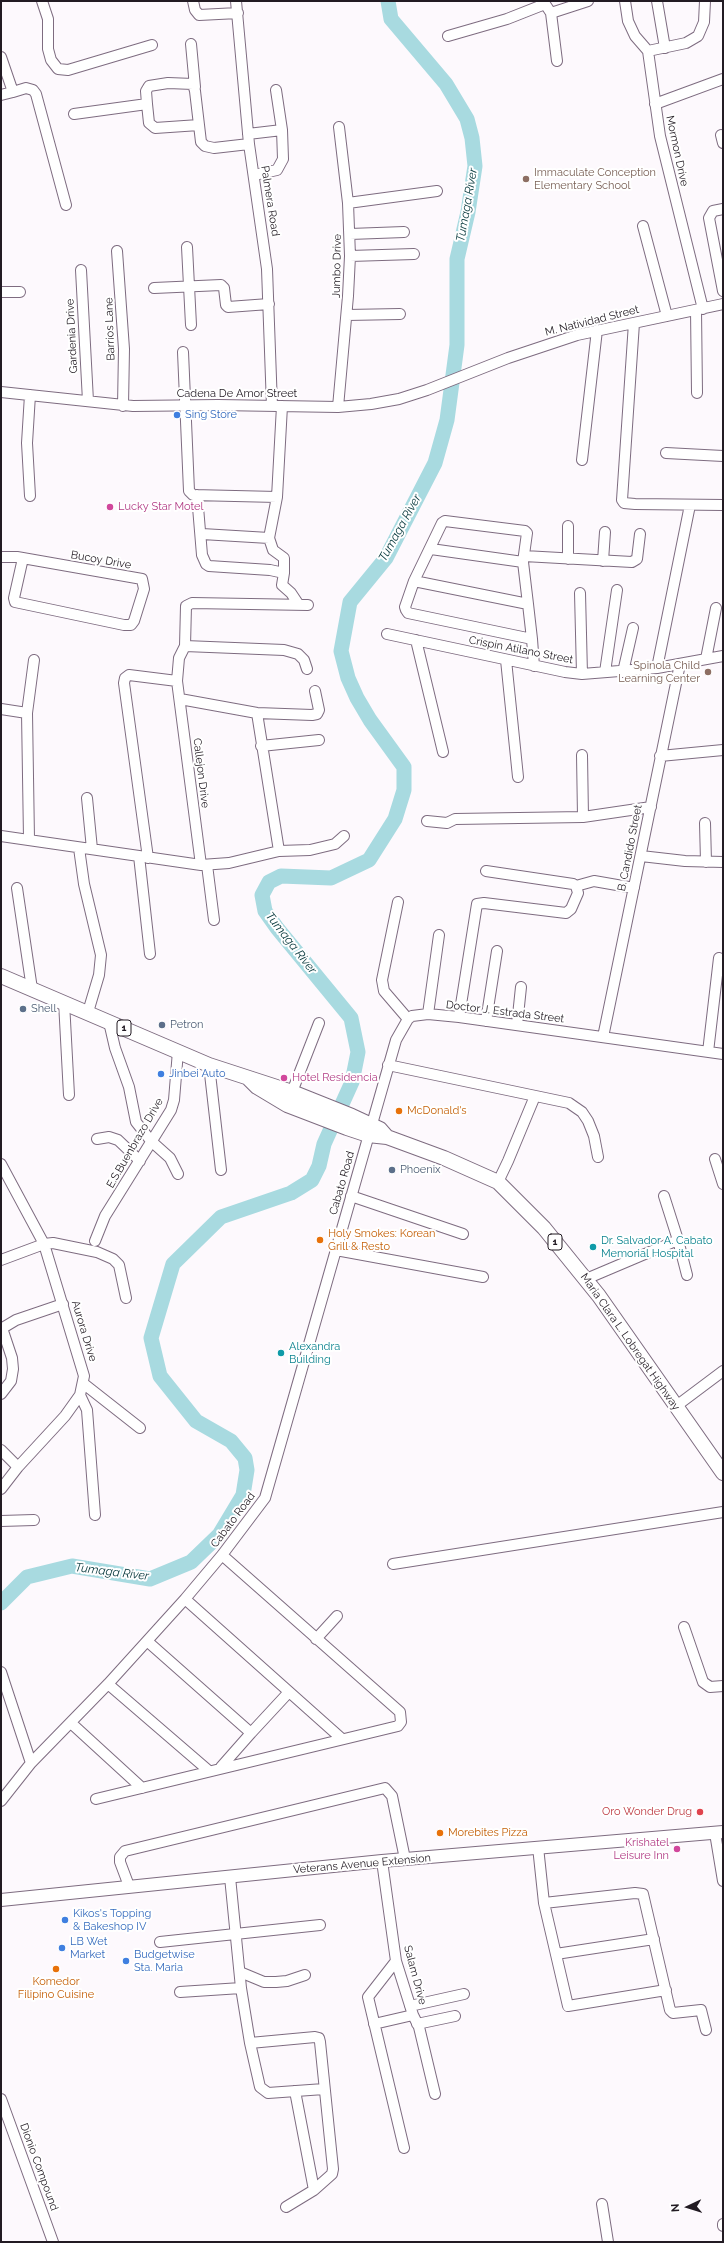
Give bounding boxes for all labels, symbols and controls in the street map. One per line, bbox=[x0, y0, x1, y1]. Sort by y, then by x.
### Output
street label: Mormon Drive bbox=[663, 114, 691, 188]
street label: Palmera Road bbox=[258, 165, 282, 237]
place label: Immaculate Conception Elementary School bbox=[534, 166, 656, 192]
water label: Tumaga River bbox=[453, 167, 481, 243]
marker: Immaculate Conception Elementary School bbox=[521, 174, 531, 184]
street label: Jumbo Drive bbox=[330, 234, 344, 298]
street label: Barrios Lane bbox=[102, 297, 118, 361]
street label: Gardenia Drive bbox=[63, 298, 81, 374]
street label: M. Natividad Street bbox=[544, 303, 640, 339]
street label: Cadena De Amor Street bbox=[177, 387, 297, 401]
place label: Sing Store bbox=[185, 408, 237, 422]
marker: Sing Store bbox=[172, 410, 182, 420]
water label: Tumaga River bbox=[376, 492, 424, 564]
place label: Lucky Star Motel bbox=[118, 500, 204, 514]
marker: Lucky Star Motel bbox=[105, 502, 115, 512]
street label: Bucoy Drive bbox=[70, 548, 132, 572]
street label: Crispin Atilano Street bbox=[468, 633, 574, 667]
place label: Spinola Child Learning Center bbox=[618, 659, 700, 685]
marker: Spinola Child Learning Center bbox=[703, 667, 713, 677]
street label: Callejon Drive bbox=[190, 737, 212, 809]
street label: B. Candido Street bbox=[615, 804, 645, 892]
water label: Tumaga River bbox=[262, 909, 320, 977]
street label: Doctor J. Estrada Street bbox=[445, 998, 565, 1026]
place label: Shell bbox=[31, 1002, 57, 1016]
marker: Shell bbox=[18, 1004, 28, 1014]
place label: Petron bbox=[170, 1018, 203, 1032]
road number: 1 bbox=[117, 1020, 131, 1036]
marker: Petron bbox=[157, 1020, 167, 1030]
place label: Jinbei Auto bbox=[169, 1067, 226, 1081]
marker: Jinbei Auto bbox=[156, 1069, 166, 1079]
place label: Hotel Residencia bbox=[292, 1071, 378, 1085]
marker: Hotel Residencia bbox=[279, 1073, 289, 1083]
street label: E.S.Buenbrazo Drive bbox=[104, 1096, 166, 1190]
place label: McDonald's bbox=[407, 1104, 467, 1118]
marker: McDonald's bbox=[394, 1106, 404, 1116]
street label: Cabato Road bbox=[327, 1150, 357, 1216]
place label: Phoenix bbox=[400, 1163, 441, 1177]
marker: Phoenix bbox=[387, 1165, 397, 1175]
place label: Holy Smokes: Korean Grill & Resto bbox=[328, 1227, 435, 1253]
road number: 1 bbox=[548, 1234, 562, 1250]
place label: Dr. Salvador A. Cabato Memorial Hospital bbox=[601, 1234, 713, 1260]
marker: Holy Smokes: Korean Grill & Resto bbox=[315, 1235, 325, 1245]
marker: Dr. Salvador A. Cabato Memorial Hospital bbox=[588, 1242, 598, 1252]
street label: Maria Clara L. Lobregat Highway bbox=[577, 1271, 683, 1413]
street label: Aurora Drive bbox=[68, 1299, 100, 1363]
place label: Alexandra Building bbox=[289, 1340, 340, 1366]
marker: Alexandra Building bbox=[276, 1348, 286, 1358]
street label: Cabato Road bbox=[208, 1490, 258, 1550]
water label: Tumaga River bbox=[74, 1560, 150, 1584]
place label: Oro Wonder Drug bbox=[602, 1805, 692, 1819]
marker: Oro Wonder Drug bbox=[695, 1807, 705, 1817]
place label: Morebites Pizza bbox=[448, 1826, 528, 1840]
marker: Morebites Pizza bbox=[435, 1828, 445, 1838]
place label: Krishatel Leisure Inn bbox=[614, 1836, 669, 1862]
marker: Krishatel Leisure Inn bbox=[672, 1844, 682, 1854]
street label: Veterans Avenue Extension bbox=[293, 1851, 431, 1877]
place label: Kikos's Topping & Bakeshop IV bbox=[73, 1907, 151, 1933]
marker: Kikos's Topping & Bakeshop IV bbox=[60, 1915, 70, 1925]
place label: LB Wet Market bbox=[70, 1935, 107, 1961]
marker: LB Wet Market bbox=[57, 1943, 67, 1953]
street label: Salam Drive bbox=[401, 1944, 429, 2006]
place label: Budgetwise Sta. Maria bbox=[134, 1948, 195, 1974]
marker: Budgetwise Sta. Maria bbox=[121, 1956, 131, 1966]
marker: Komedor Filipino Cuisine bbox=[51, 1964, 61, 1974]
place label: Komedor Filipino Cuisine bbox=[18, 1975, 94, 2001]
street label: Dionio Compound bbox=[17, 2121, 61, 2213]
north arrow bbox=[668, 2187, 708, 2227]
text: N bbox=[669, 2203, 682, 2213]

